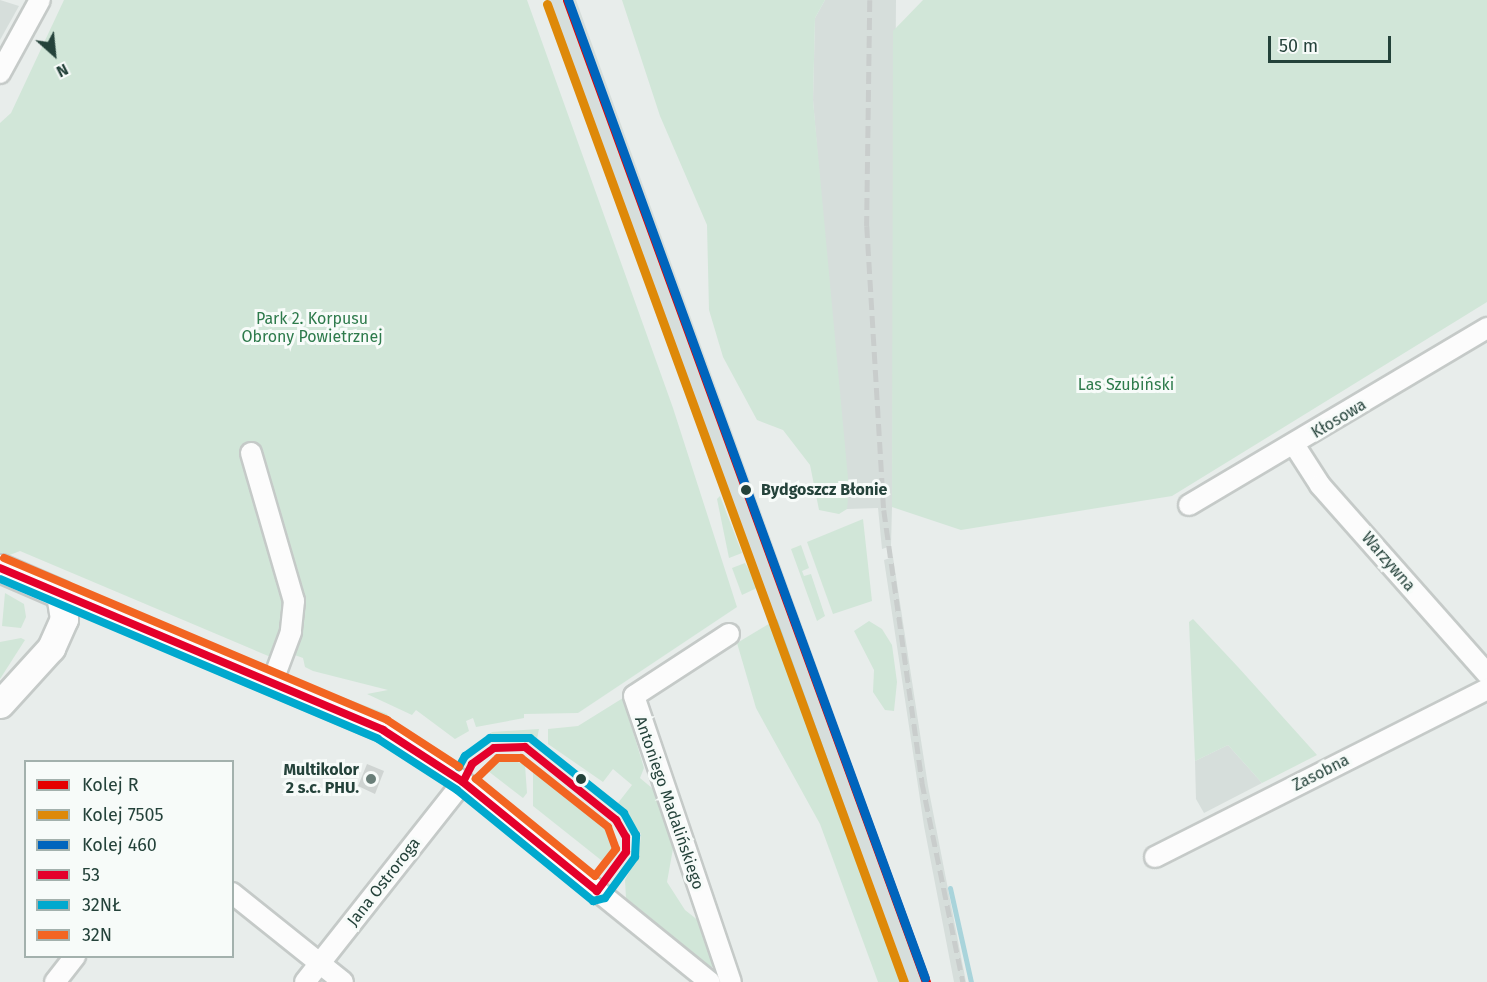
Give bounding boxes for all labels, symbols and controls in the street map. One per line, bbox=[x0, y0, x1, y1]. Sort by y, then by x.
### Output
north arrow bbox=[24, 24, 84, 84]
scale bar bbox=[1271, 24, 1394, 62]
text: 50 m bbox=[1279, 35, 1318, 57]
text: N bbox=[53, 60, 71, 81]
park label: Park 2. Korpusu Obrony Powietrznej bbox=[241, 309, 383, 347]
park label: Las Szubiński bbox=[1078, 375, 1174, 395]
street label: Kłosowa bbox=[1308, 395, 1370, 443]
marker: Bydgoszcz Błonie bbox=[736, 480, 756, 500]
place label: Bydgoszcz Błonie bbox=[761, 480, 887, 500]
street label: Warzywna bbox=[1357, 529, 1419, 595]
street label: Antoniego Madalińskiego bbox=[630, 714, 708, 892]
street label: Zasobna bbox=[1289, 751, 1353, 795]
legend bbox=[24, 760, 234, 958]
place label: Multikolor 2 s.c. PHU. bbox=[283, 760, 359, 798]
marker: Multikolor 2 s.c. PHU. bbox=[364, 772, 378, 786]
unlabelled marker bbox=[575, 773, 587, 785]
text: Kolej R bbox=[82, 774, 139, 796]
text: Kolej 7505 bbox=[82, 804, 163, 826]
text: Kolej 460 bbox=[82, 834, 157, 856]
street label: Jana Ostroroga bbox=[343, 834, 425, 930]
text: 53 bbox=[82, 864, 100, 886]
text: 32NŁ bbox=[82, 894, 121, 916]
text: 32N bbox=[82, 924, 112, 946]

